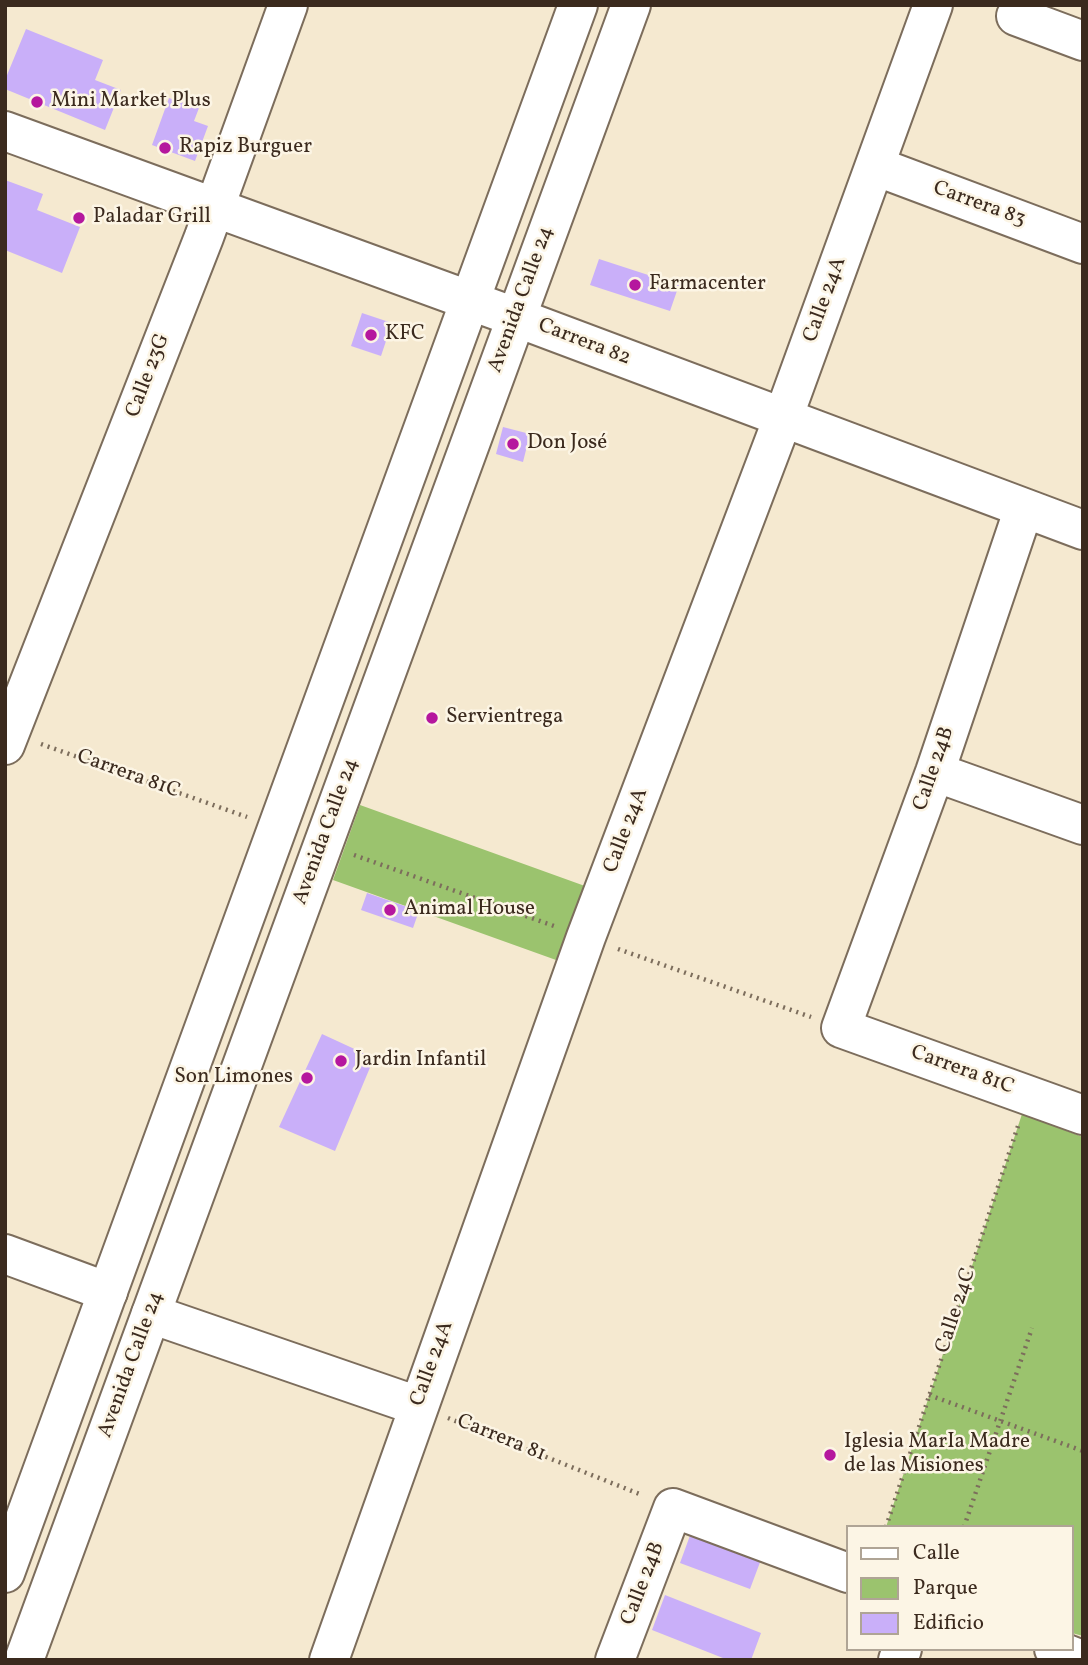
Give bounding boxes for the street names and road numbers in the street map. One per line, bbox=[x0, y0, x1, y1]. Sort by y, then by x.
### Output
street label: Carrera 83 bbox=[929, 177, 1029, 233]
street label: Avenida Calle 24 bbox=[484, 223, 560, 377]
street label: Calle 24A bbox=[799, 254, 853, 346]
street label: Carrera 82 bbox=[534, 314, 634, 372]
street label: Calle 23G bbox=[122, 331, 176, 421]
street label: Calle 24B bbox=[909, 724, 961, 814]
street label: Carrera 81C bbox=[73, 745, 183, 805]
street label: Avenida Calle 24 bbox=[289, 755, 365, 909]
street label: Calle 24A bbox=[599, 785, 655, 877]
street label: Carrera 81C bbox=[907, 1041, 1017, 1101]
street label: Calle 24C bbox=[931, 1265, 983, 1357]
street label: Avenida Calle 24 bbox=[94, 1288, 170, 1442]
street label: Calle 24A bbox=[406, 1318, 460, 1410]
street label: Carrera 81 bbox=[453, 1410, 549, 1468]
street label: Calle 24B bbox=[617, 1539, 671, 1629]

